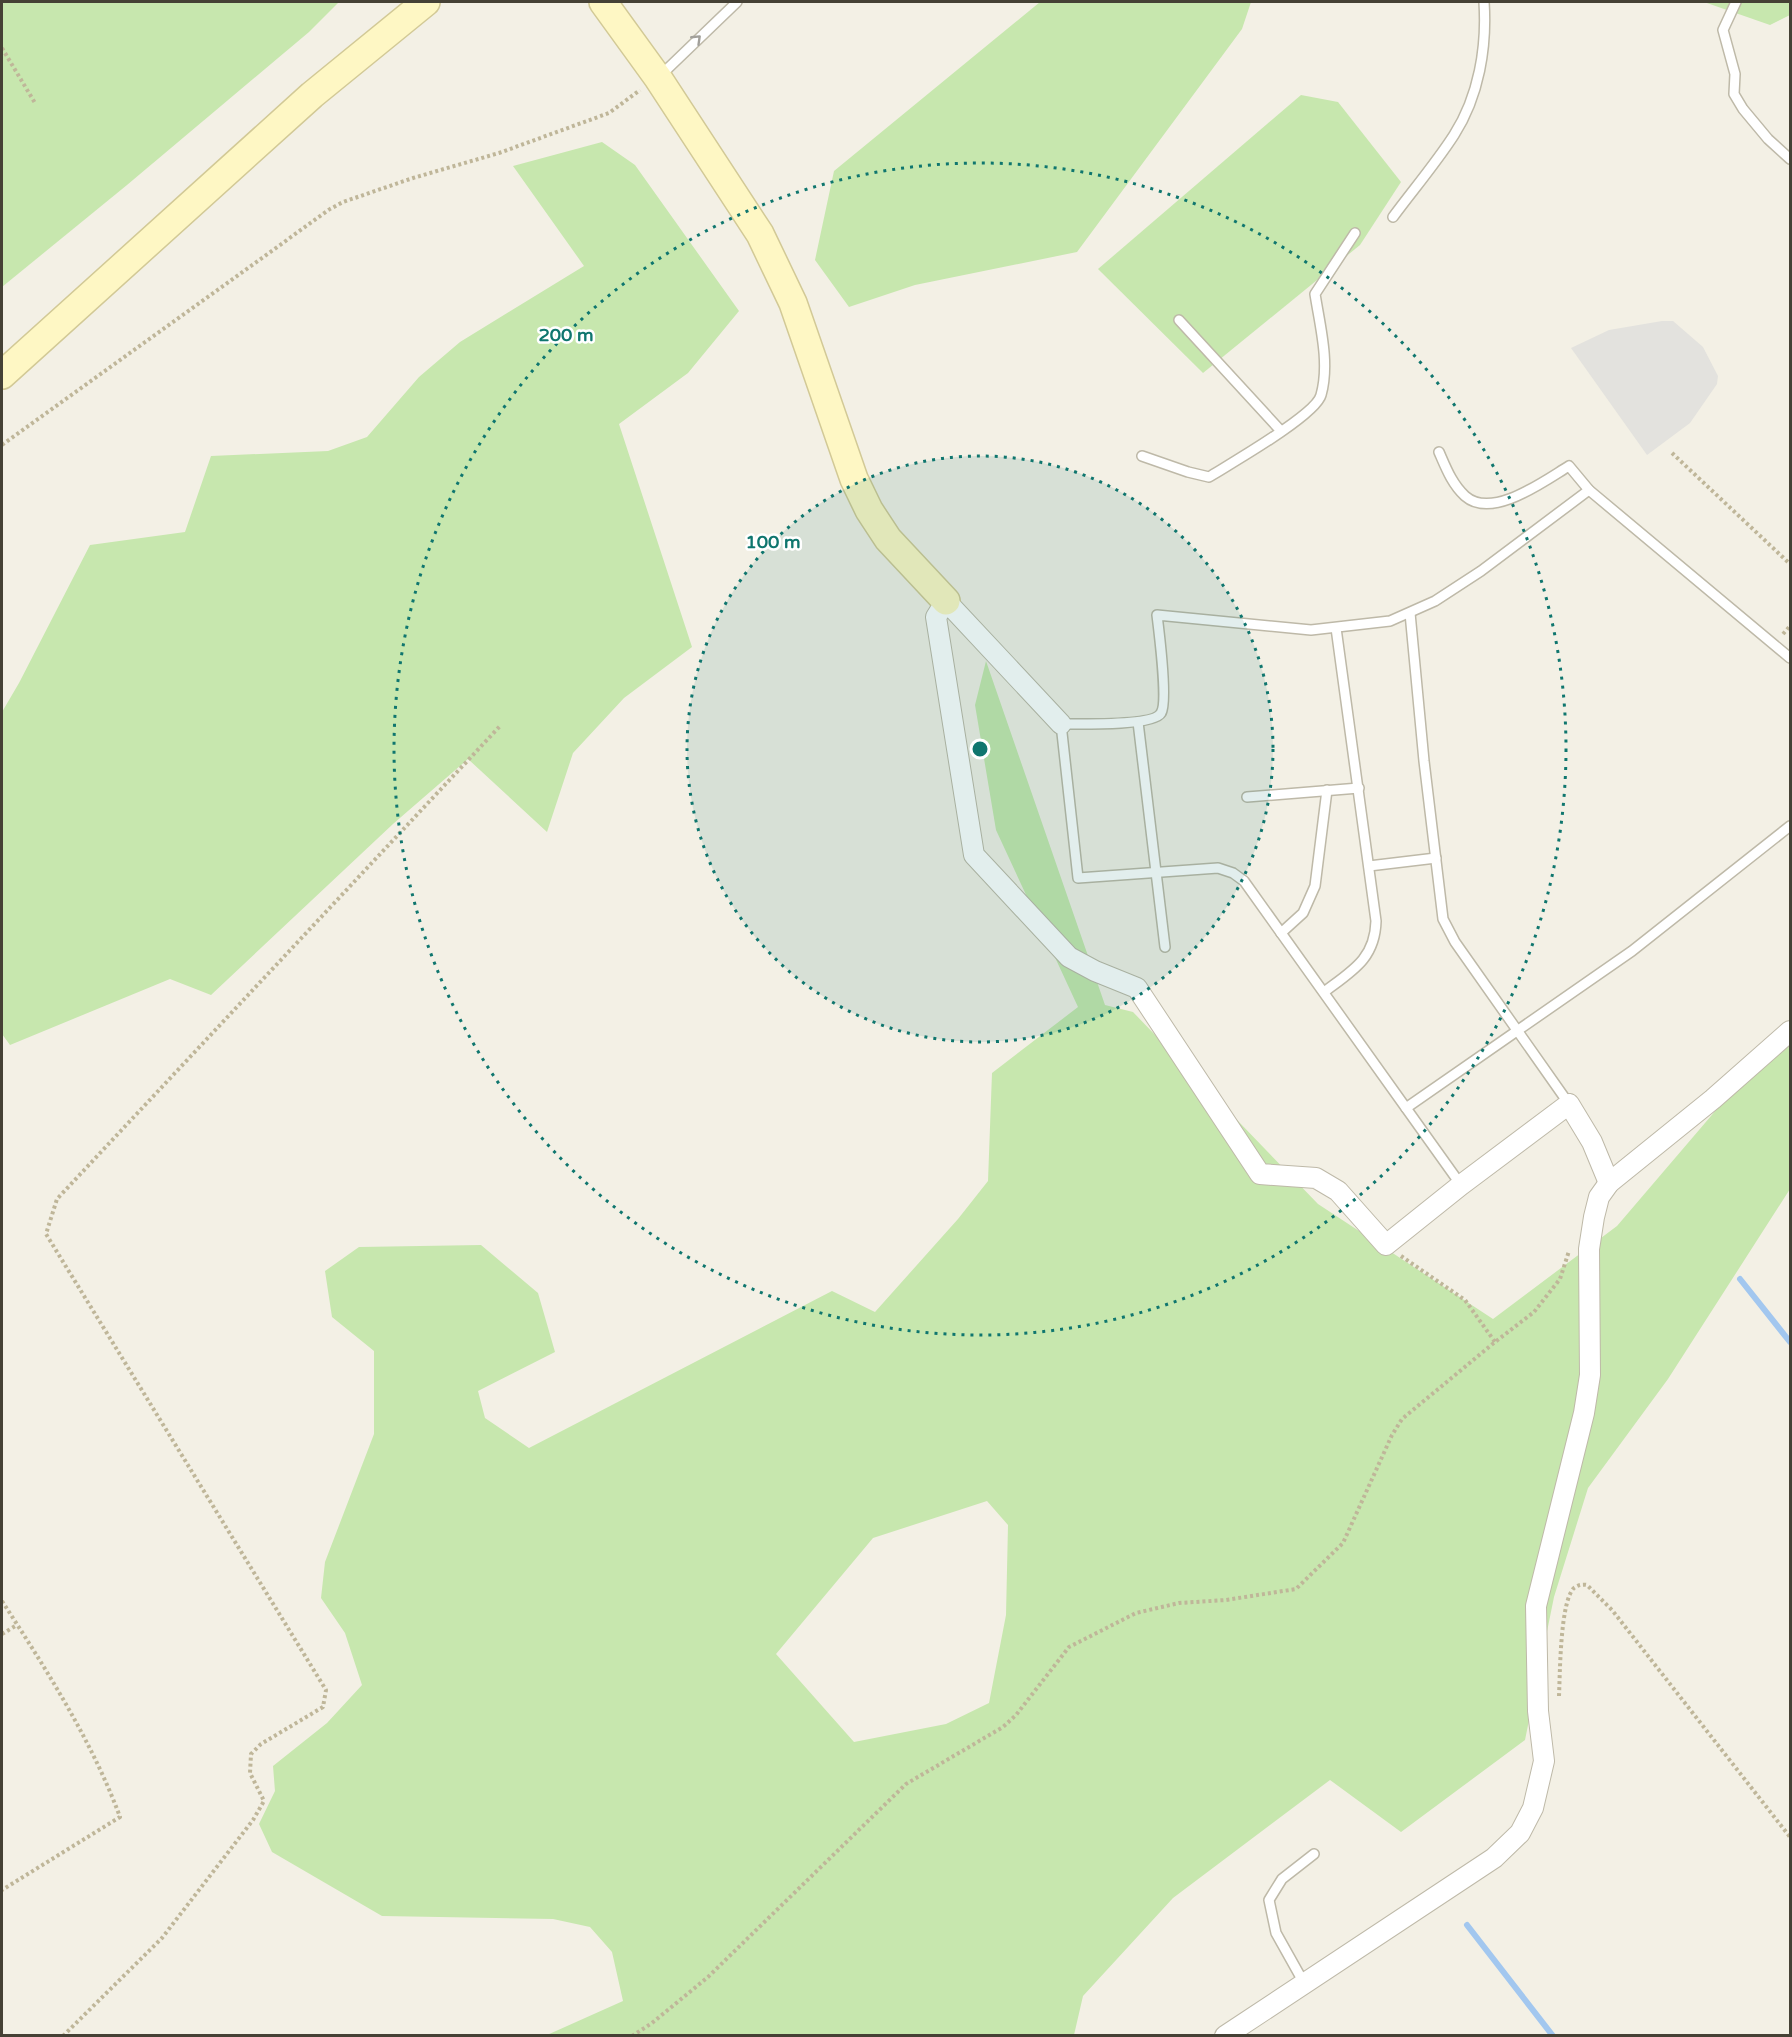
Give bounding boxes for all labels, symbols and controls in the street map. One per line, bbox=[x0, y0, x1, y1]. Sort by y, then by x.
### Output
one-way arrow bbox=[690, 36, 701, 47]
text: 200 m bbox=[538, 324, 594, 346]
text: 100 m bbox=[745, 531, 801, 553]
centre of rings bbox=[970, 739, 990, 759]

